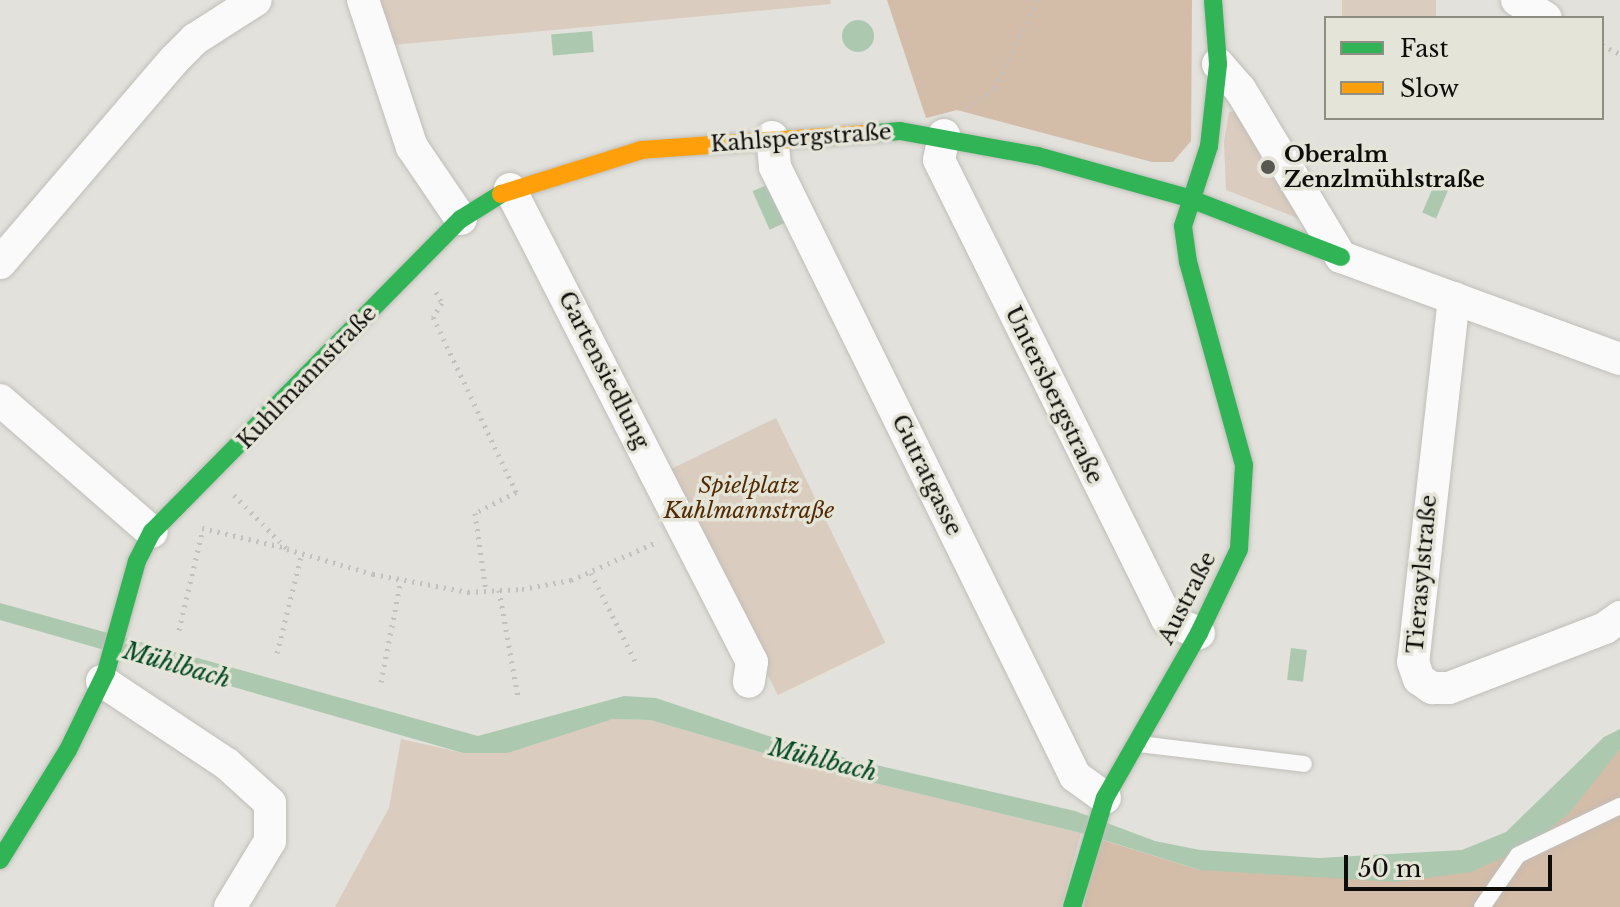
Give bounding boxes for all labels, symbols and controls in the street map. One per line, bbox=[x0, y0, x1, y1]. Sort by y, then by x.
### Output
legend bbox=[1324, 16, 1604, 120]
text: Fast bbox=[1400, 34, 1448, 63]
text: Slow bbox=[1400, 74, 1459, 103]
street label: Kahlspergstraße bbox=[710, 119, 892, 157]
place label: Oberalm Zenzlmühlstraße bbox=[1284, 141, 1485, 192]
marker: Oberalm Zenzlmühlstraße bbox=[1259, 158, 1277, 176]
street label: Gartensiedlung bbox=[553, 287, 655, 453]
street label: Kuhlmannstraße bbox=[232, 300, 382, 454]
street label: Untersbergstraße bbox=[1000, 302, 1108, 488]
street label: Gutratgasse bbox=[886, 410, 968, 540]
park label: Spielplatz Kuhlmannstraße bbox=[664, 472, 834, 524]
street label: Tierasylstraße bbox=[1402, 494, 1442, 654]
street label: Austraße bbox=[1153, 547, 1221, 649]
water label: Mühlbach bbox=[120, 636, 234, 694]
water label: Mühlbach bbox=[766, 733, 880, 787]
scale bar bbox=[1348, 839, 1556, 889]
text: 50 m bbox=[1358, 854, 1421, 883]

